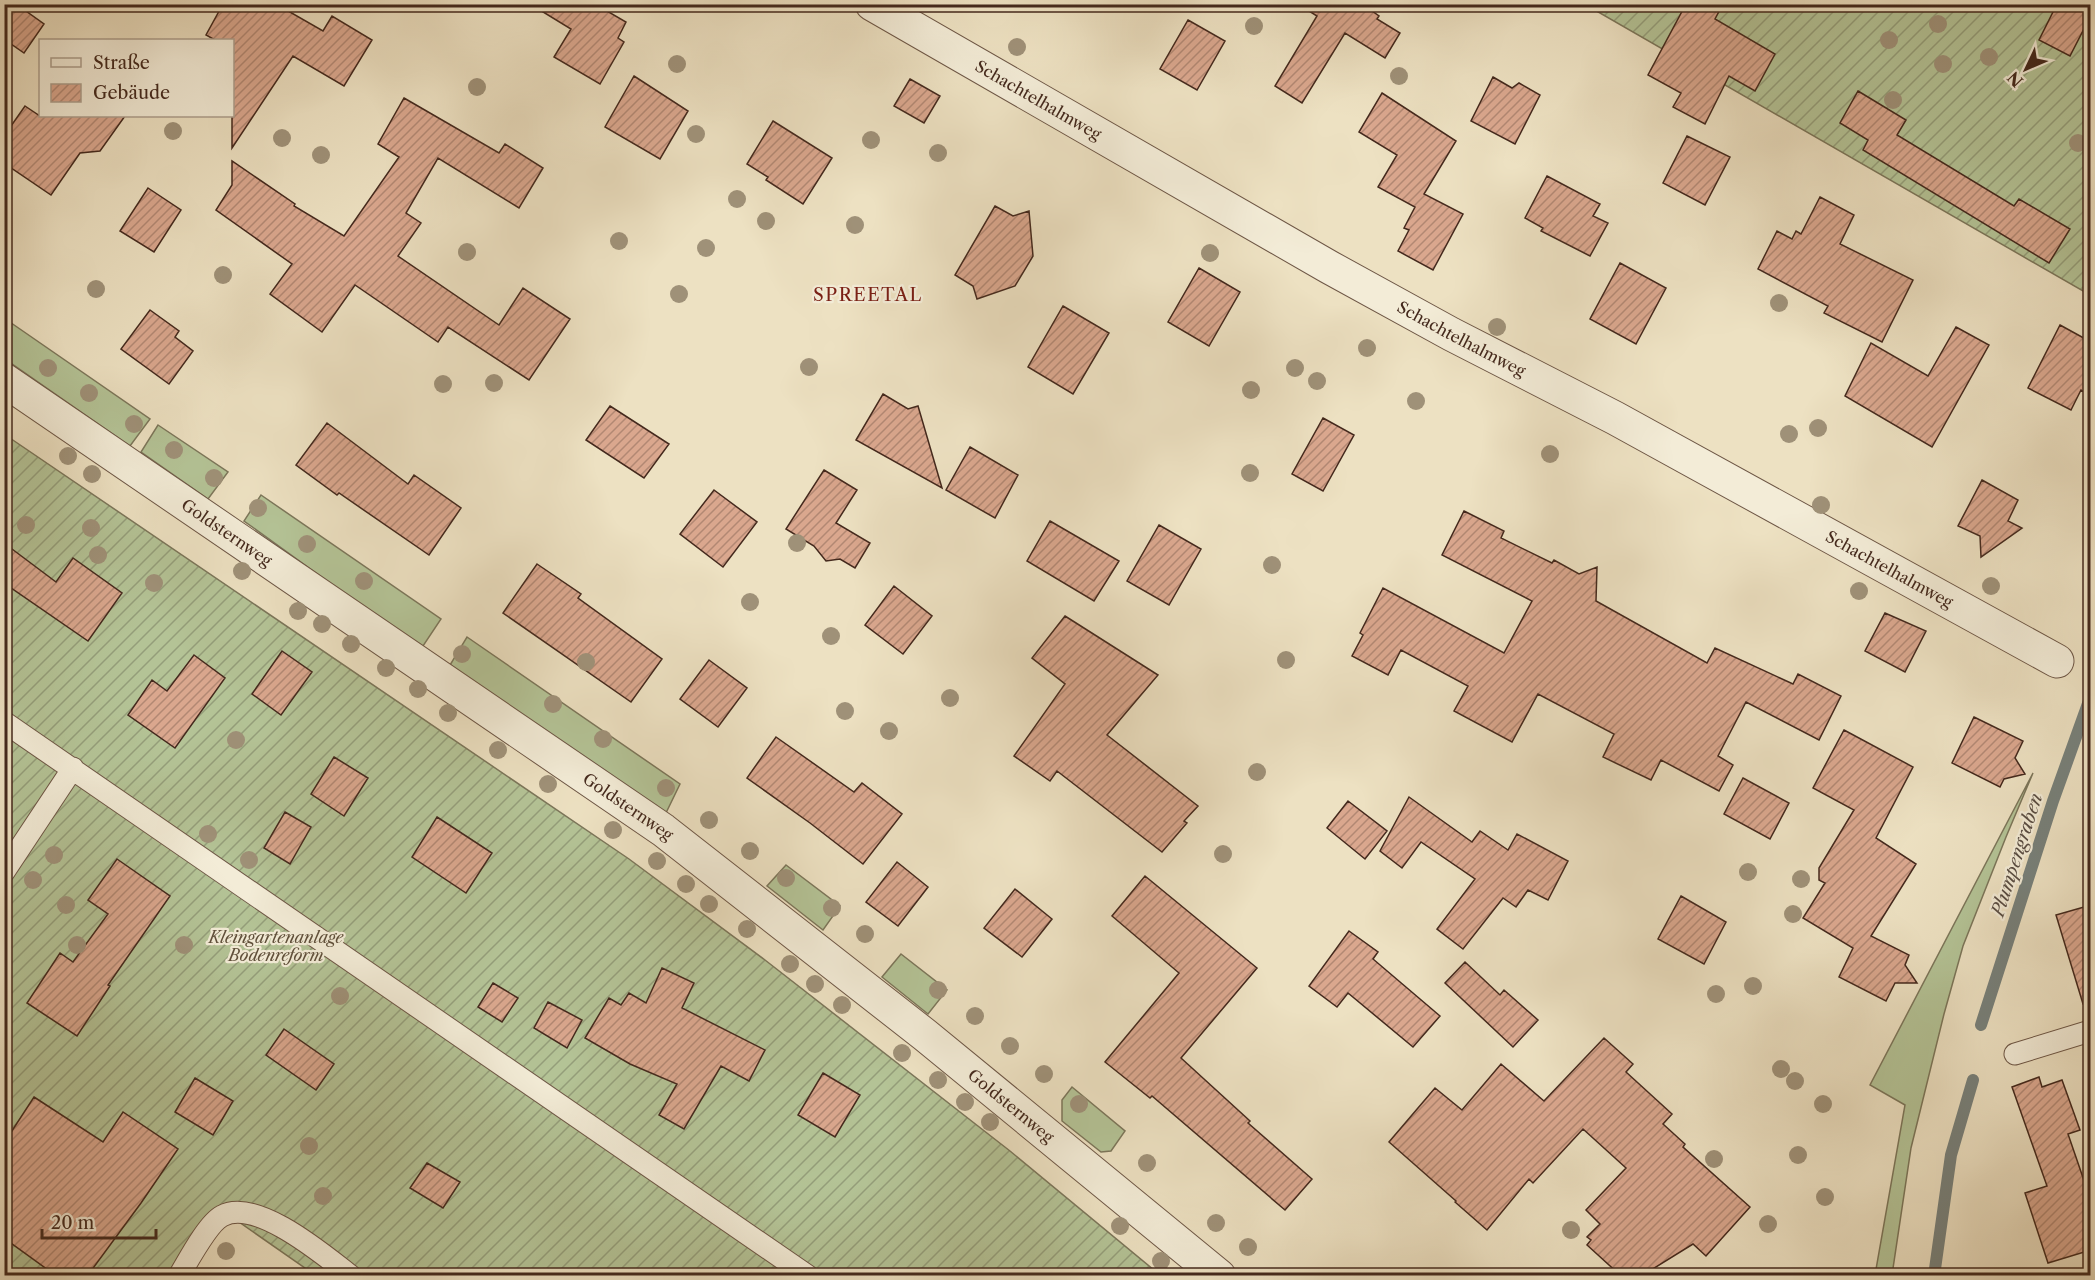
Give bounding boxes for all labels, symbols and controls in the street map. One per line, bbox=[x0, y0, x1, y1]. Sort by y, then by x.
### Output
legend bbox=[39, 39, 234, 117]
north arrow bbox=[1996, 39, 2056, 99]
text: Straße bbox=[93, 52, 150, 74]
street label: Schachtelhalmweg bbox=[972, 56, 1106, 144]
text: N bbox=[2003, 67, 2027, 91]
text: Gebäude bbox=[93, 82, 170, 104]
district label: SPREETAL bbox=[813, 284, 923, 306]
street label: Schachtelhalmweg bbox=[1394, 297, 1530, 381]
street label: Goldsternweg bbox=[178, 494, 277, 571]
street label: Schachtelhalmweg bbox=[1822, 526, 1957, 612]
street label: Goldsternweg bbox=[579, 768, 678, 845]
water label: Plumpengraben bbox=[1986, 791, 2047, 921]
park label: Kleingartenanlage Bodenreform bbox=[207, 927, 345, 965]
street label: Goldsternweg bbox=[964, 1064, 1059, 1147]
scale bar bbox=[42, 1202, 156, 1240]
text: 20 m bbox=[51, 1212, 95, 1234]

